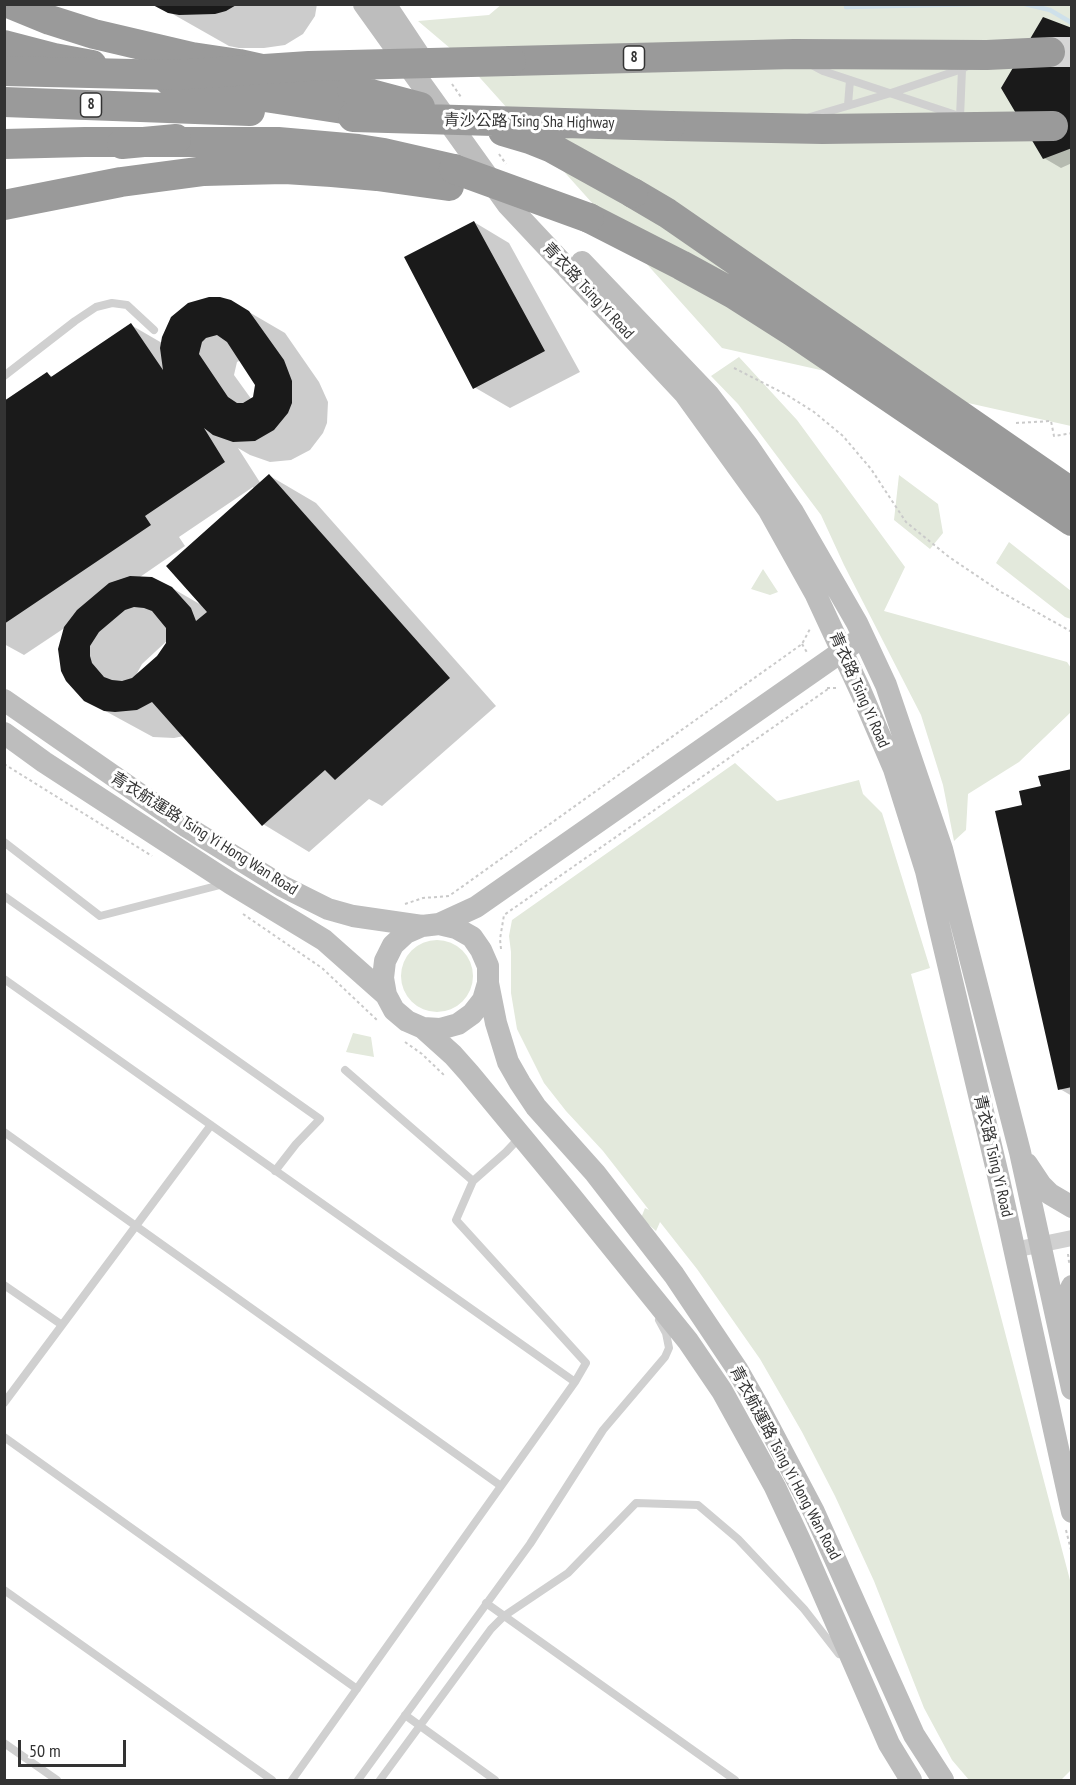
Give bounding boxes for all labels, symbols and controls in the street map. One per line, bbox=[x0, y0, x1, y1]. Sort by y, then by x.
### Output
road number: 8 bbox=[624, 46, 644, 70]
road number: 8 bbox=[80, 93, 101, 117]
street label: 青沙公路 Tsing Sha Highway bbox=[443, 111, 615, 133]
street label: 青衣路 Tsing Yi Road bbox=[538, 239, 638, 343]
street label: 青衣路 Tsing Yi Road bbox=[825, 629, 893, 751]
street label: 青衣航運路 Tsing Yi Hong Wan Road bbox=[107, 768, 301, 900]
street label: 青衣路 Tsing Yi Road bbox=[970, 1093, 1016, 1219]
street label: 青衣航運路 Tsing Yi Hong Wan Road bbox=[726, 1363, 844, 1563]
scale bar bbox=[21, 1728, 129, 1766]
text: 50 m bbox=[29, 1739, 61, 1762]

